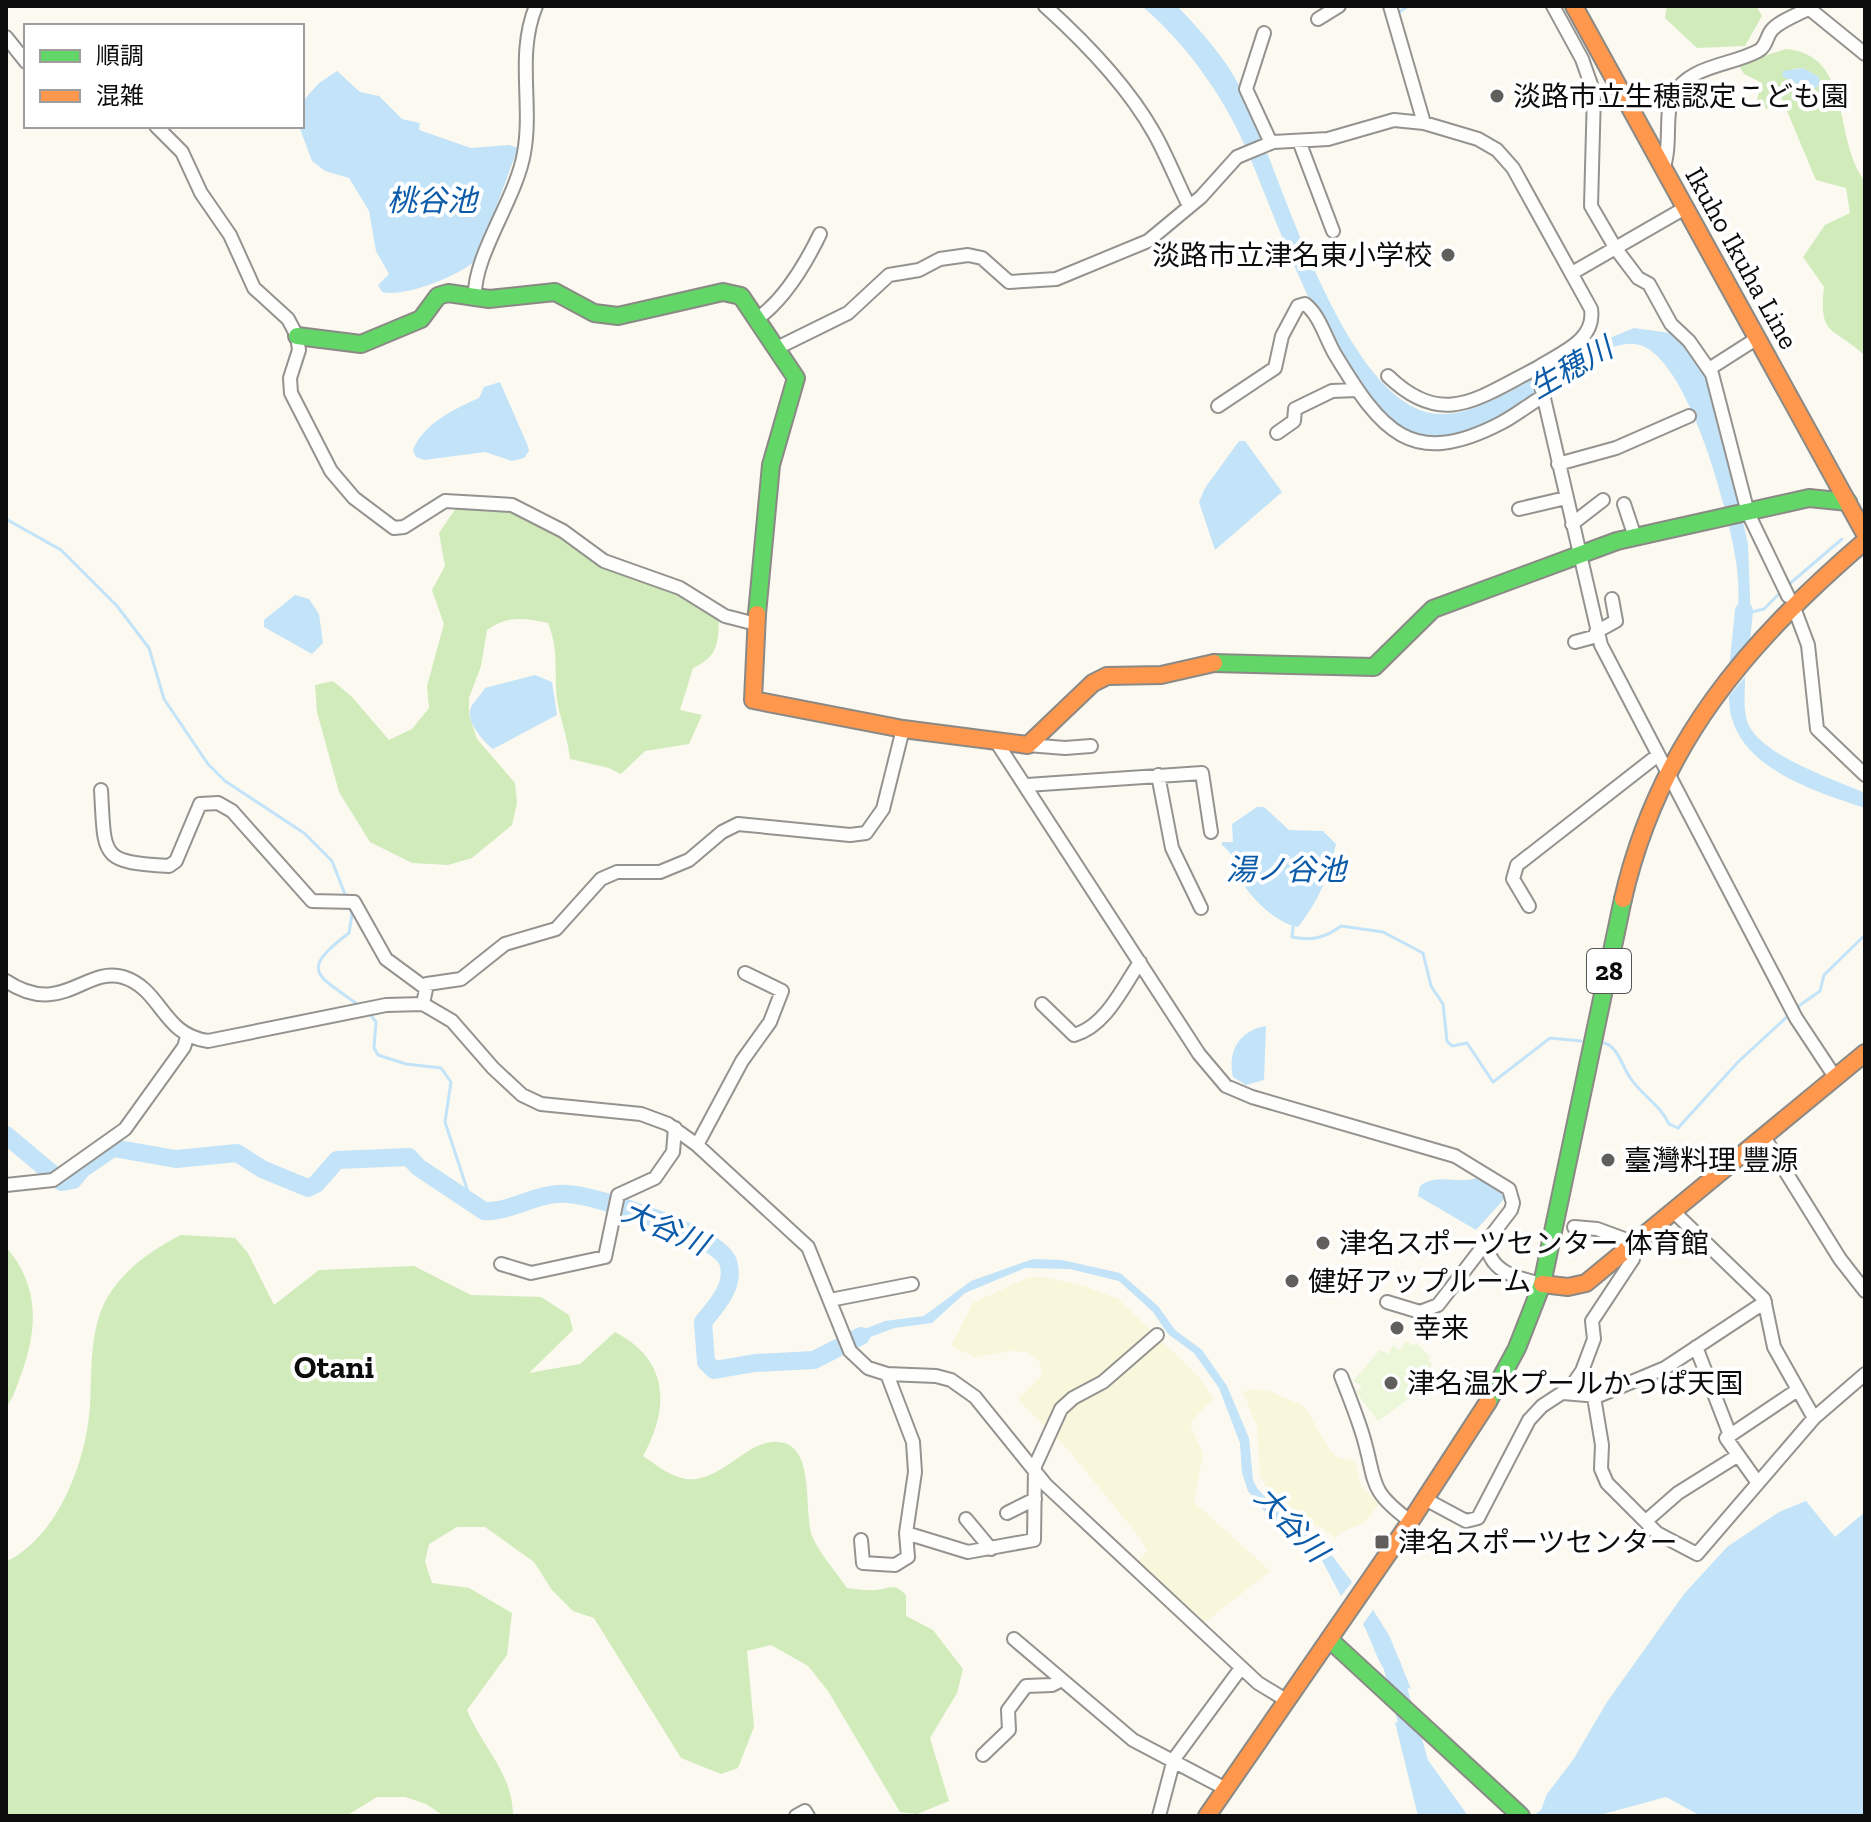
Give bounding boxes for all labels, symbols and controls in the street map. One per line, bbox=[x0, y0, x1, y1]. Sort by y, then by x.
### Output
legend bbox=[24, 24, 304, 128]
text: 順調 bbox=[96, 41, 144, 70]
place label: 淡路市立生穂認定こども園 bbox=[1513, 80, 1849, 113]
text: 混雑 bbox=[96, 81, 144, 110]
marker: 淡路市立生穂認定こども園 bbox=[1488, 87, 1506, 105]
street label: Ikuho Ikuha Line bbox=[1678, 161, 1806, 355]
water label: 桃谷池 bbox=[387, 183, 480, 219]
place label: 淡路市立津名東小学校 bbox=[1152, 239, 1432, 272]
marker: 淡路市立津名東小学校 bbox=[1439, 246, 1457, 264]
water label: 生穂川 bbox=[1523, 328, 1622, 406]
water label: 湯ノ谷池 bbox=[1226, 852, 1349, 888]
road number: 28 bbox=[1587, 949, 1631, 993]
place label: 臺灣料理 豐源 bbox=[1624, 1144, 1798, 1177]
marker: 臺灣料理 豐源 bbox=[1599, 1151, 1617, 1169]
water label: 大谷川 bbox=[617, 1193, 716, 1264]
place label: 津名スポーツセンター 体育館 bbox=[1339, 1227, 1709, 1260]
marker: 津名スポーツセンター 体育館 bbox=[1314, 1234, 1332, 1252]
place label: 健好アップルーム bbox=[1308, 1265, 1531, 1298]
marker: 健好アップルーム bbox=[1283, 1272, 1301, 1290]
place label: 幸来 bbox=[1413, 1312, 1469, 1345]
marker: 幸来 bbox=[1388, 1319, 1406, 1337]
district label: Otani bbox=[294, 1348, 374, 1386]
place label: 津名温水プールかっぱ天国 bbox=[1407, 1367, 1743, 1400]
marker: 津名温水プールかっぱ天国 bbox=[1382, 1374, 1400, 1392]
water label: 大谷川 bbox=[1247, 1479, 1337, 1571]
place label: 津名スポーツセンター bbox=[1398, 1526, 1677, 1559]
marker: 津名スポーツセンター bbox=[1373, 1533, 1391, 1551]

